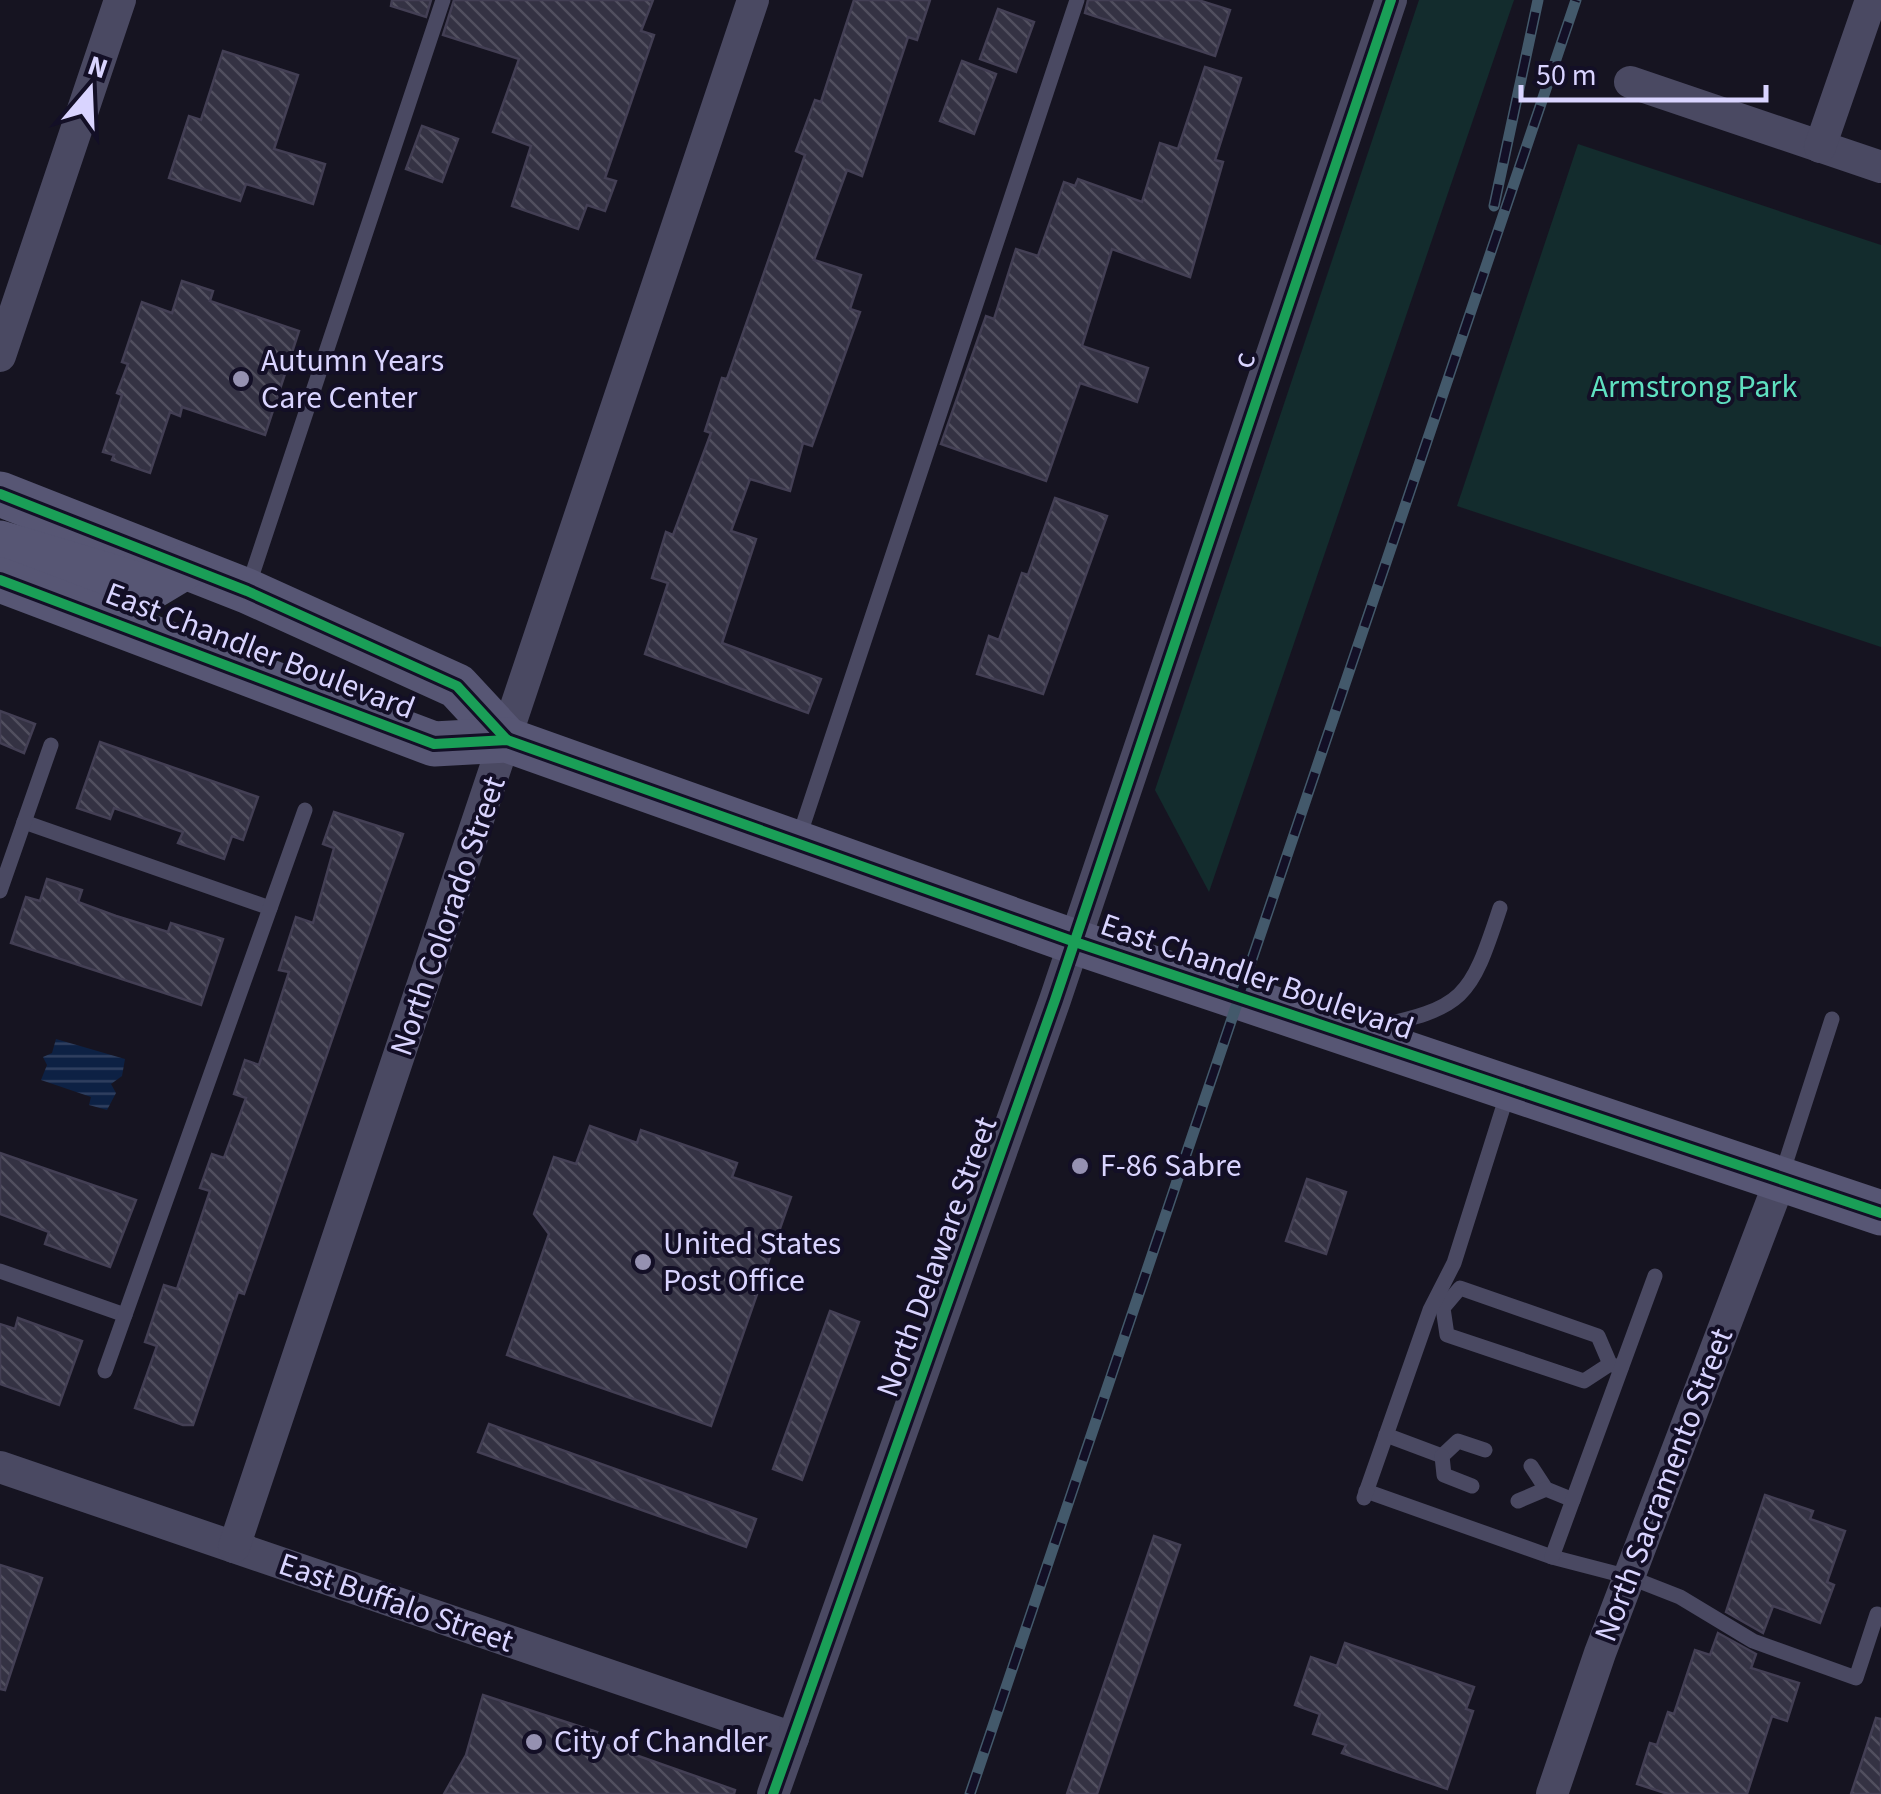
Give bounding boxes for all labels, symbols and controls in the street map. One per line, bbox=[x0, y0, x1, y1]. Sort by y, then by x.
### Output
north arrow bbox=[40, 40, 140, 140]
scale bar bbox=[1521, 40, 1766, 102]
text: N bbox=[82, 45, 113, 89]
text: 50 m bbox=[1536, 54, 1597, 97]
place label: Autumn Years Care Center bbox=[261, 338, 444, 421]
street label: c bbox=[1220, 346, 1268, 374]
park label: Armstrong Park bbox=[1591, 364, 1797, 410]
marker: Autumn Years Care Center bbox=[230, 368, 252, 390]
street label: East Chandler Boulevard bbox=[98, 571, 422, 731]
street label: North Colorado Street bbox=[379, 770, 518, 1062]
street label: East Chandler Boulevard bbox=[1094, 902, 1420, 1052]
street label: North Delaware Street bbox=[865, 1110, 1009, 1404]
place label: F-86 Sabre bbox=[1100, 1143, 1242, 1189]
marker: F-86 Sabre bbox=[1069, 1155, 1091, 1177]
place label: United States Post Office bbox=[663, 1221, 841, 1304]
marker: United States Post Office bbox=[632, 1251, 654, 1273]
street label: North Sacramento Street bbox=[1583, 1321, 1745, 1648]
street label: East Buffalo Street bbox=[273, 1541, 520, 1665]
place label: City of Chandler bbox=[554, 1719, 768, 1765]
marker: City of Chandler bbox=[523, 1731, 545, 1753]

